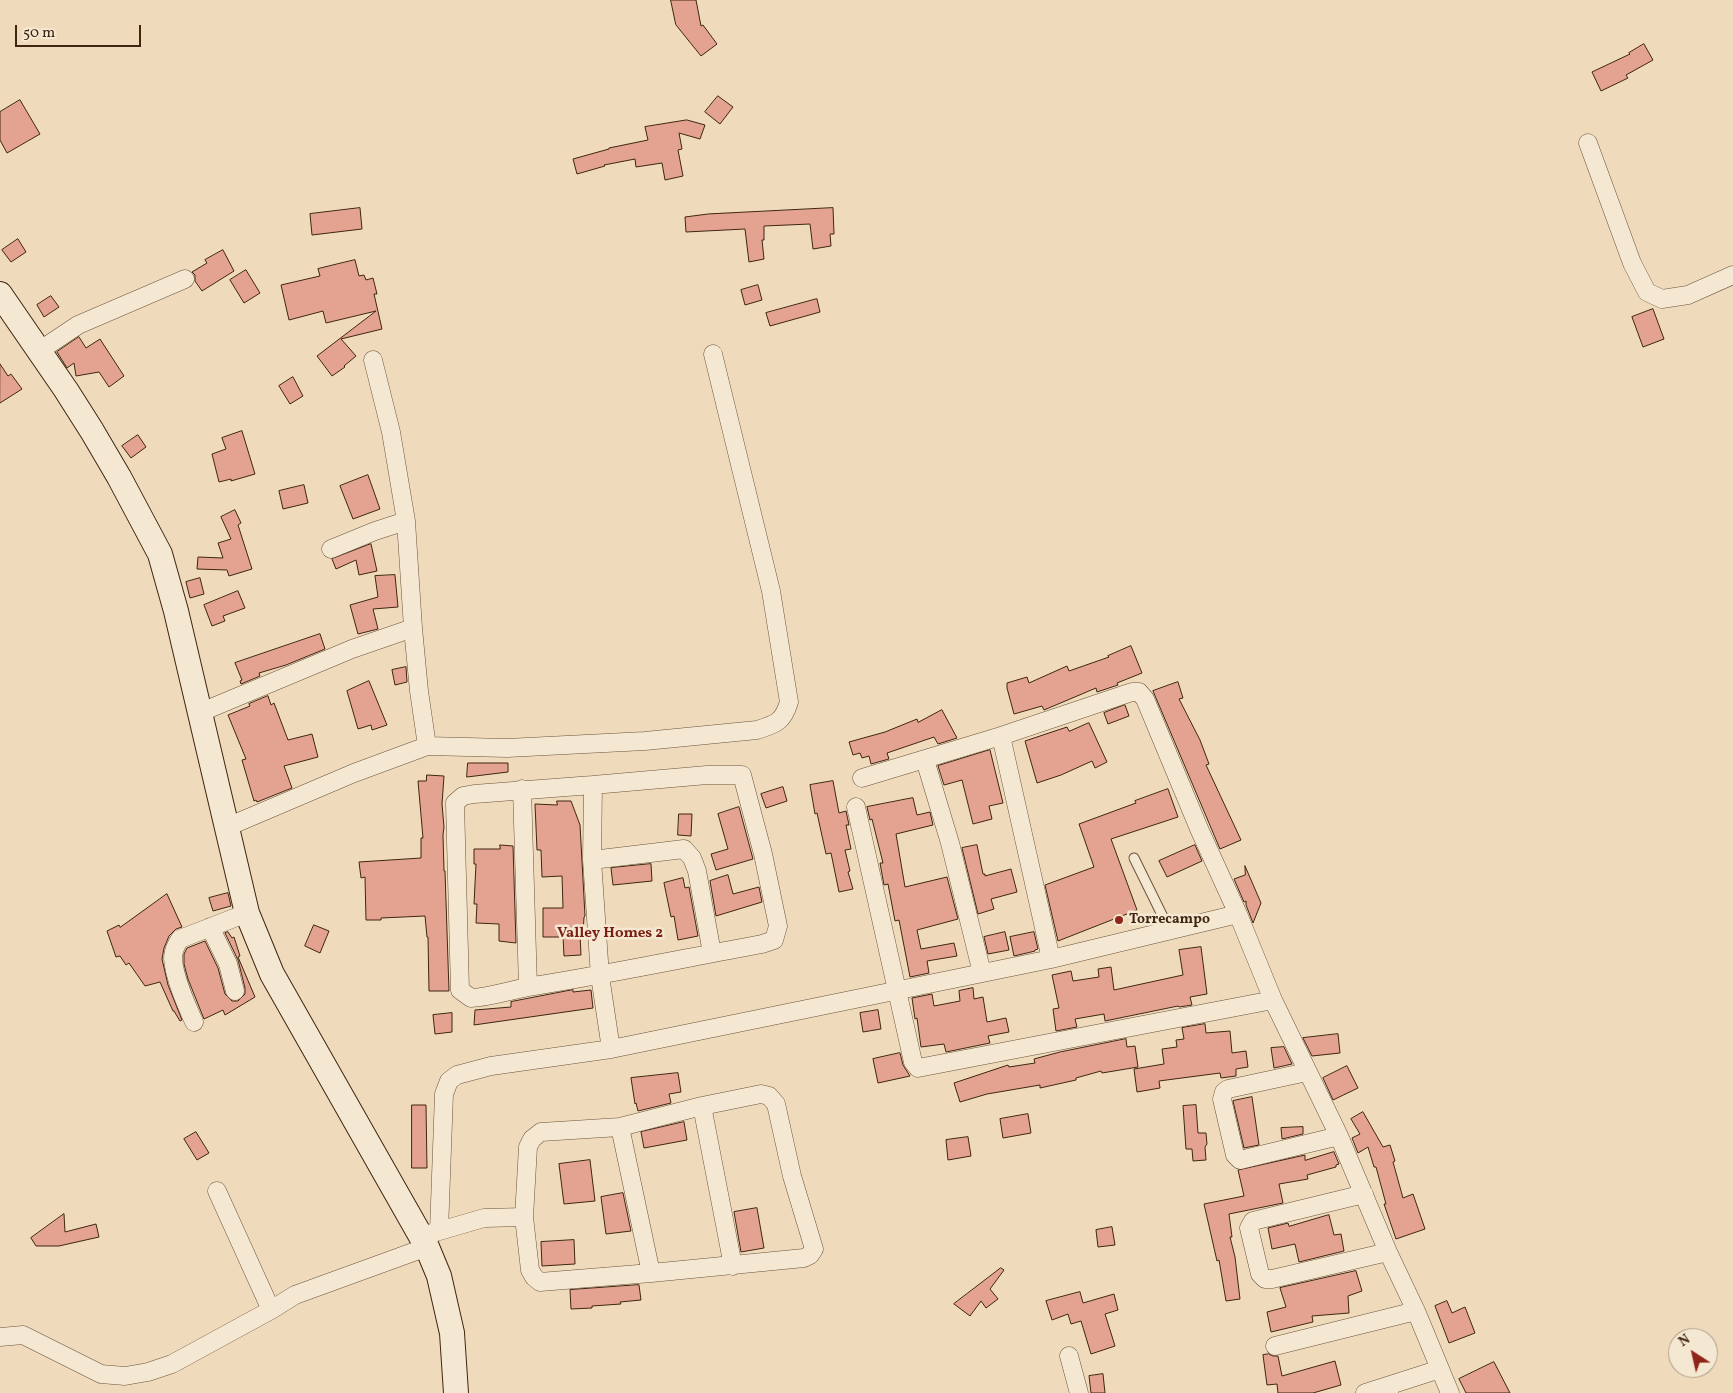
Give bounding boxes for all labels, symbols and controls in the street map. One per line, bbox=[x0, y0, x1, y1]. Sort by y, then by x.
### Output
scale bar bbox=[18, 15, 144, 47]
text: 50 m bbox=[23, 23, 55, 44]
place label: Torrecampo bbox=[1129, 912, 1210, 928]
marker: Torrecampo bbox=[1113, 914, 1125, 926]
district label: Valley Homes 2 bbox=[557, 925, 663, 943]
north arrow bbox=[1668, 1328, 1718, 1378]
text: N bbox=[1675, 1330, 1694, 1352]

